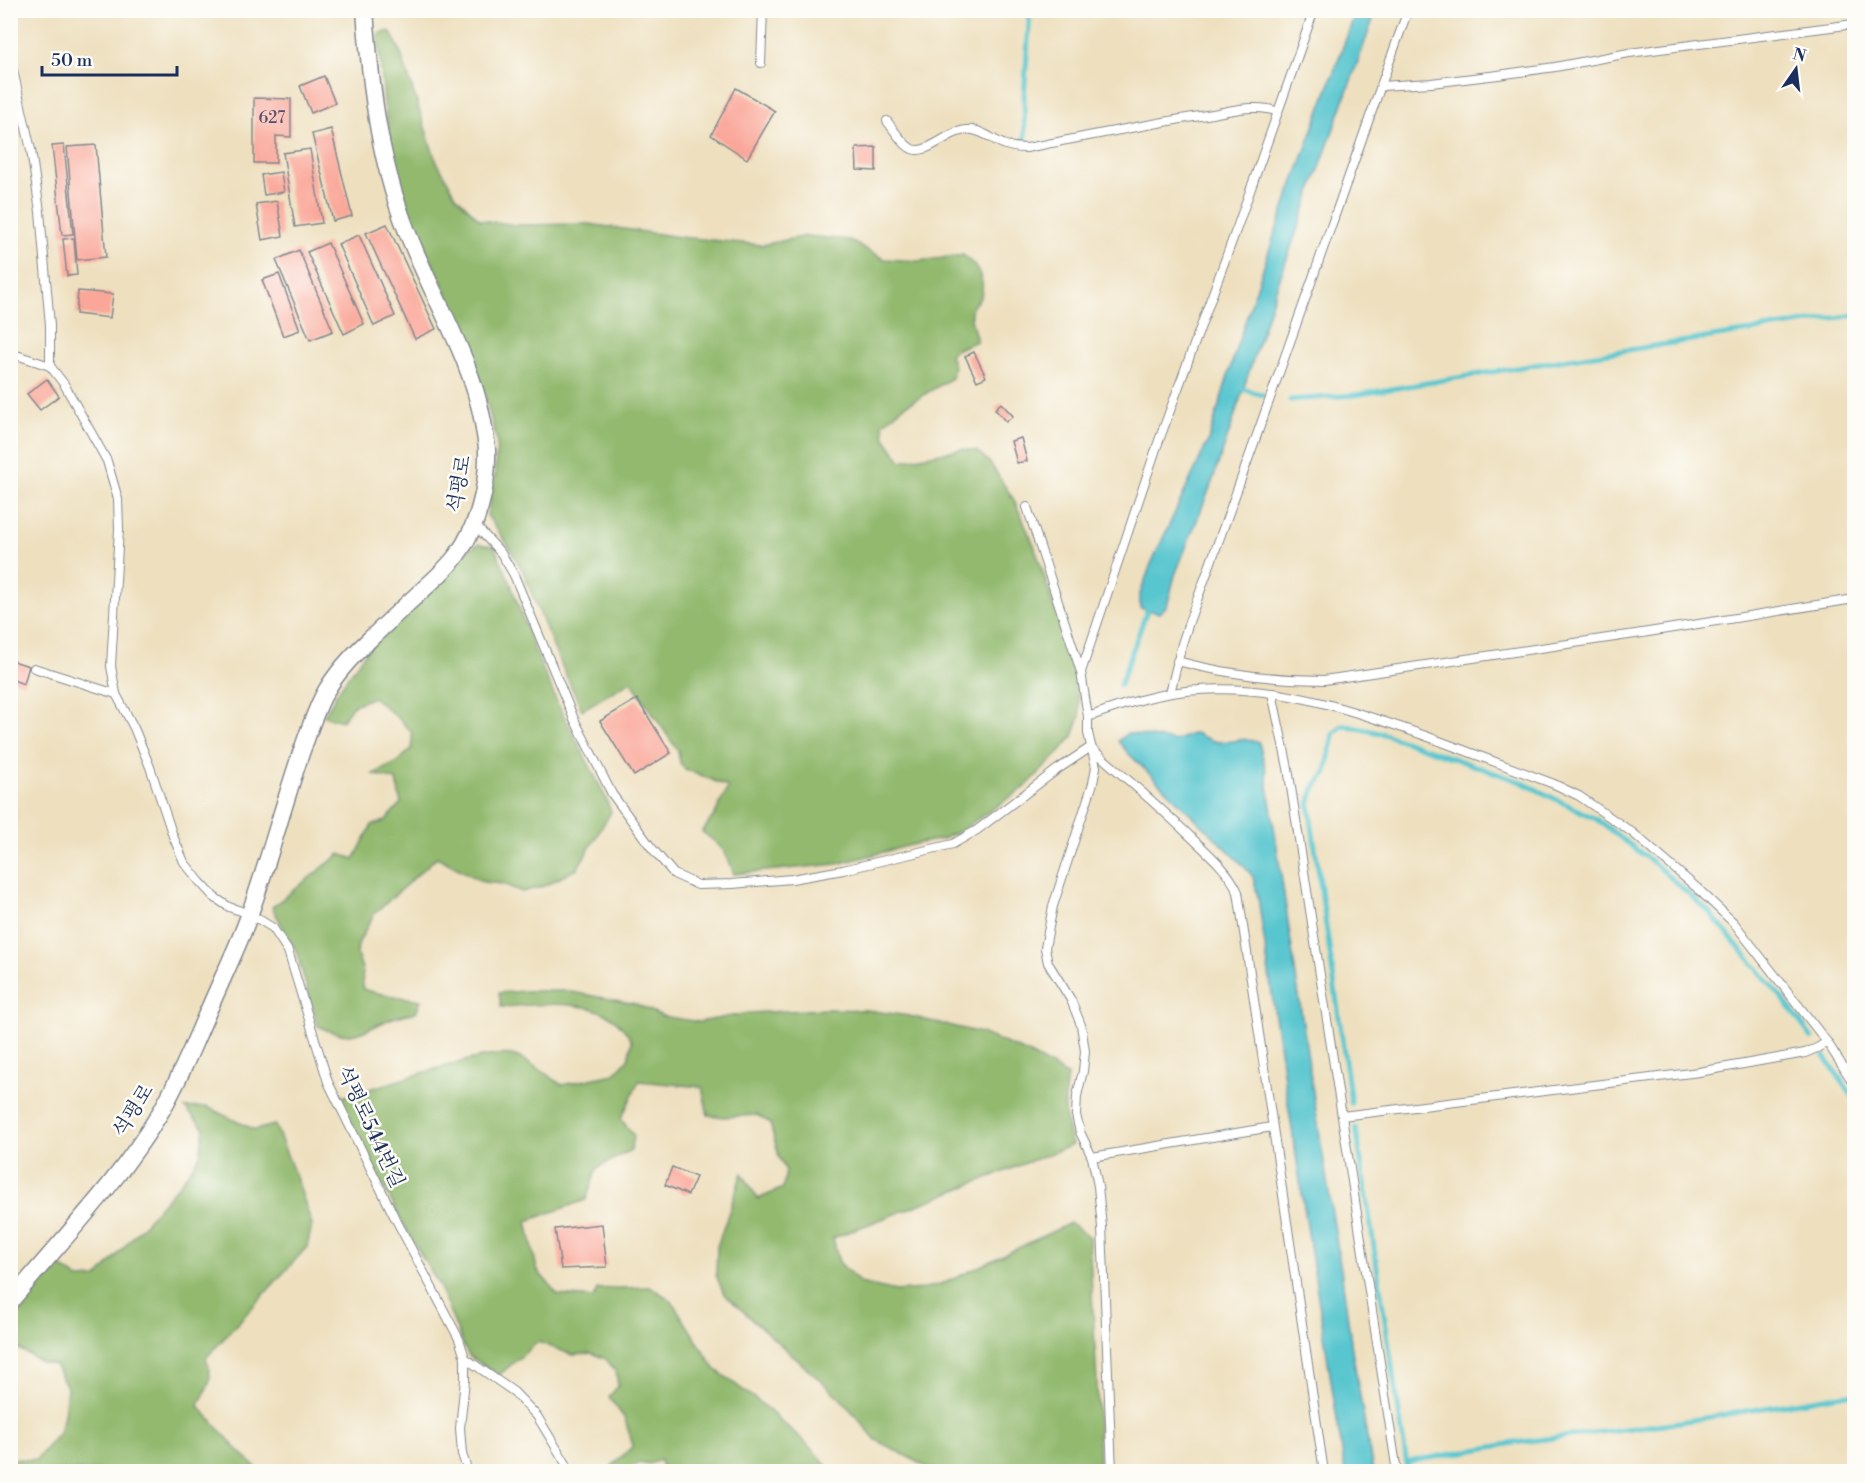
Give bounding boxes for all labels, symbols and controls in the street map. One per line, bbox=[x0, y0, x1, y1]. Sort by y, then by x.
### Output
scale bar bbox=[42, 39, 177, 77]
north arrow bbox=[1766, 39, 1826, 99]
text: N bbox=[1791, 44, 1808, 67]
text: 50 m bbox=[51, 49, 93, 72]
house number: 627 bbox=[259, 108, 285, 128]
street label: 석평로 bbox=[443, 453, 477, 515]
street label: 석평로544번길 bbox=[331, 1062, 409, 1192]
street label: 석평로 bbox=[108, 1080, 160, 1142]

